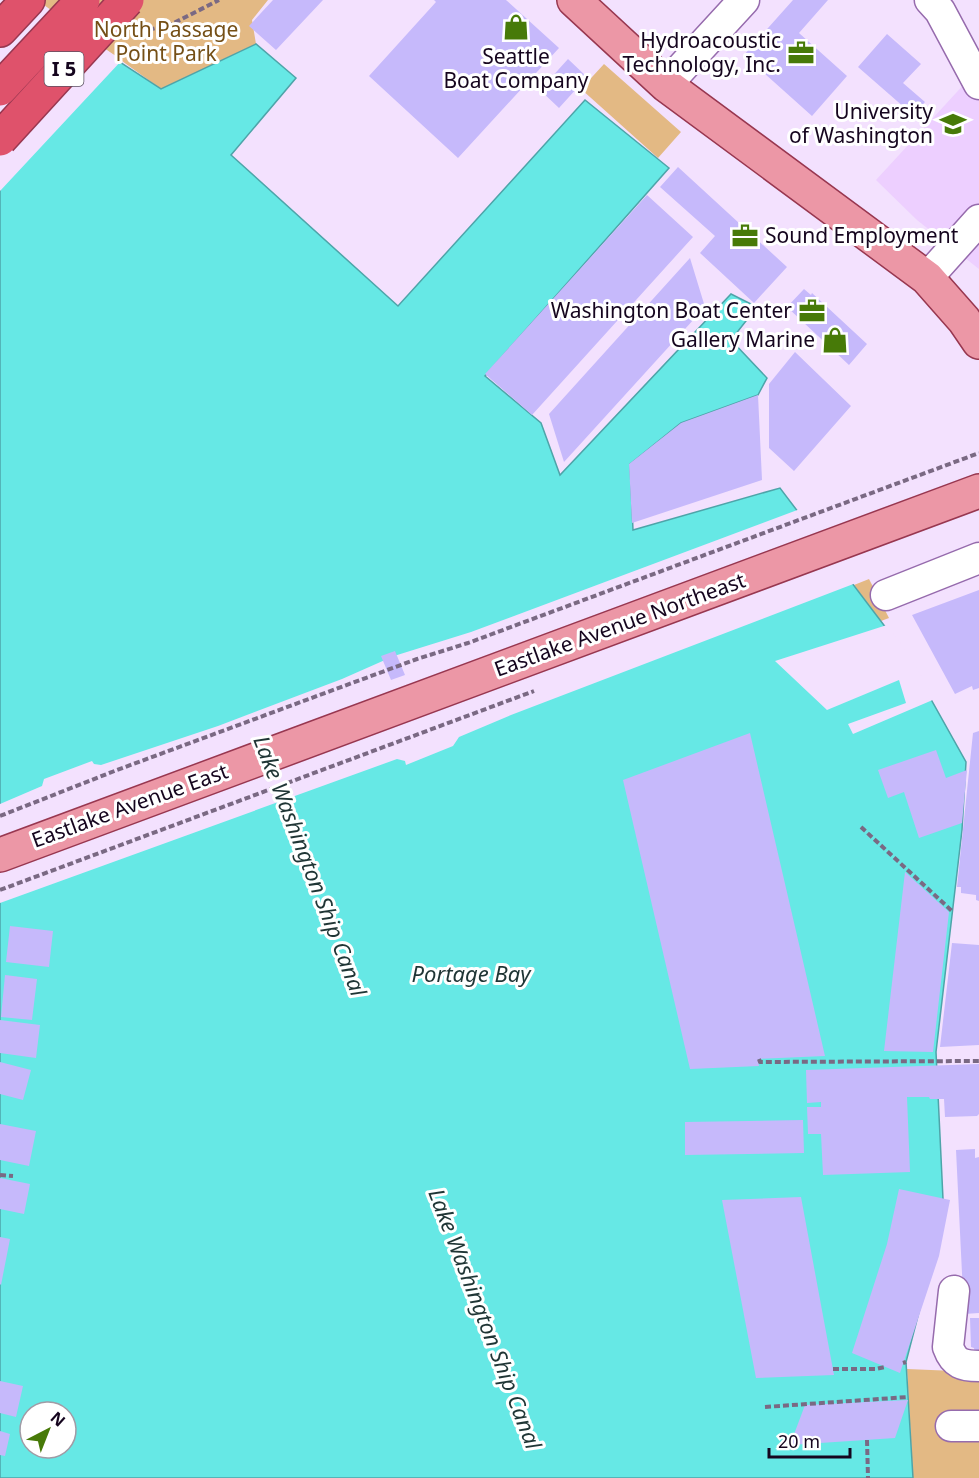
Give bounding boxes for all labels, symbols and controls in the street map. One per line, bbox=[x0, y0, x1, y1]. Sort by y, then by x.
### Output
shop icon: Seattle Boat Company bbox=[501, 12, 531, 42]
park label: North Passage Point Park bbox=[94, 15, 238, 67]
place label: Hydroacoustic Technology, Inc. bbox=[622, 26, 781, 78]
office icon: Hydroacoustic Technology, Inc. bbox=[786, 38, 816, 68]
place label: Seattle Boat Company bbox=[443, 42, 589, 94]
road number: I 5 bbox=[44, 52, 84, 86]
place label: University of Washington bbox=[789, 97, 933, 149]
school or university icon: University of Washington bbox=[938, 109, 968, 139]
office icon: Sound Employment bbox=[730, 221, 760, 251]
place label: Sound Employment bbox=[765, 221, 959, 249]
place label: Washington Boat Center bbox=[551, 296, 792, 324]
office icon: Washington Boat Center bbox=[797, 296, 827, 326]
place label: Gallery Marine bbox=[671, 325, 815, 353]
shop icon: Gallery Marine bbox=[820, 325, 850, 355]
street label: Eastlake Avenue Northeast bbox=[490, 565, 749, 683]
water label: Lake Washington Ship Canal bbox=[247, 731, 375, 1001]
street label: Eastlake Avenue East bbox=[28, 756, 232, 854]
water label: Portage Bay bbox=[412, 958, 532, 988]
water label: Lake Washington Ship Canal bbox=[422, 1184, 550, 1454]
north arrow bbox=[18, 1400, 78, 1460]
text: N bbox=[46, 1406, 70, 1431]
scale bar bbox=[769, 1421, 850, 1459]
text: 20 m bbox=[778, 1429, 820, 1453]

